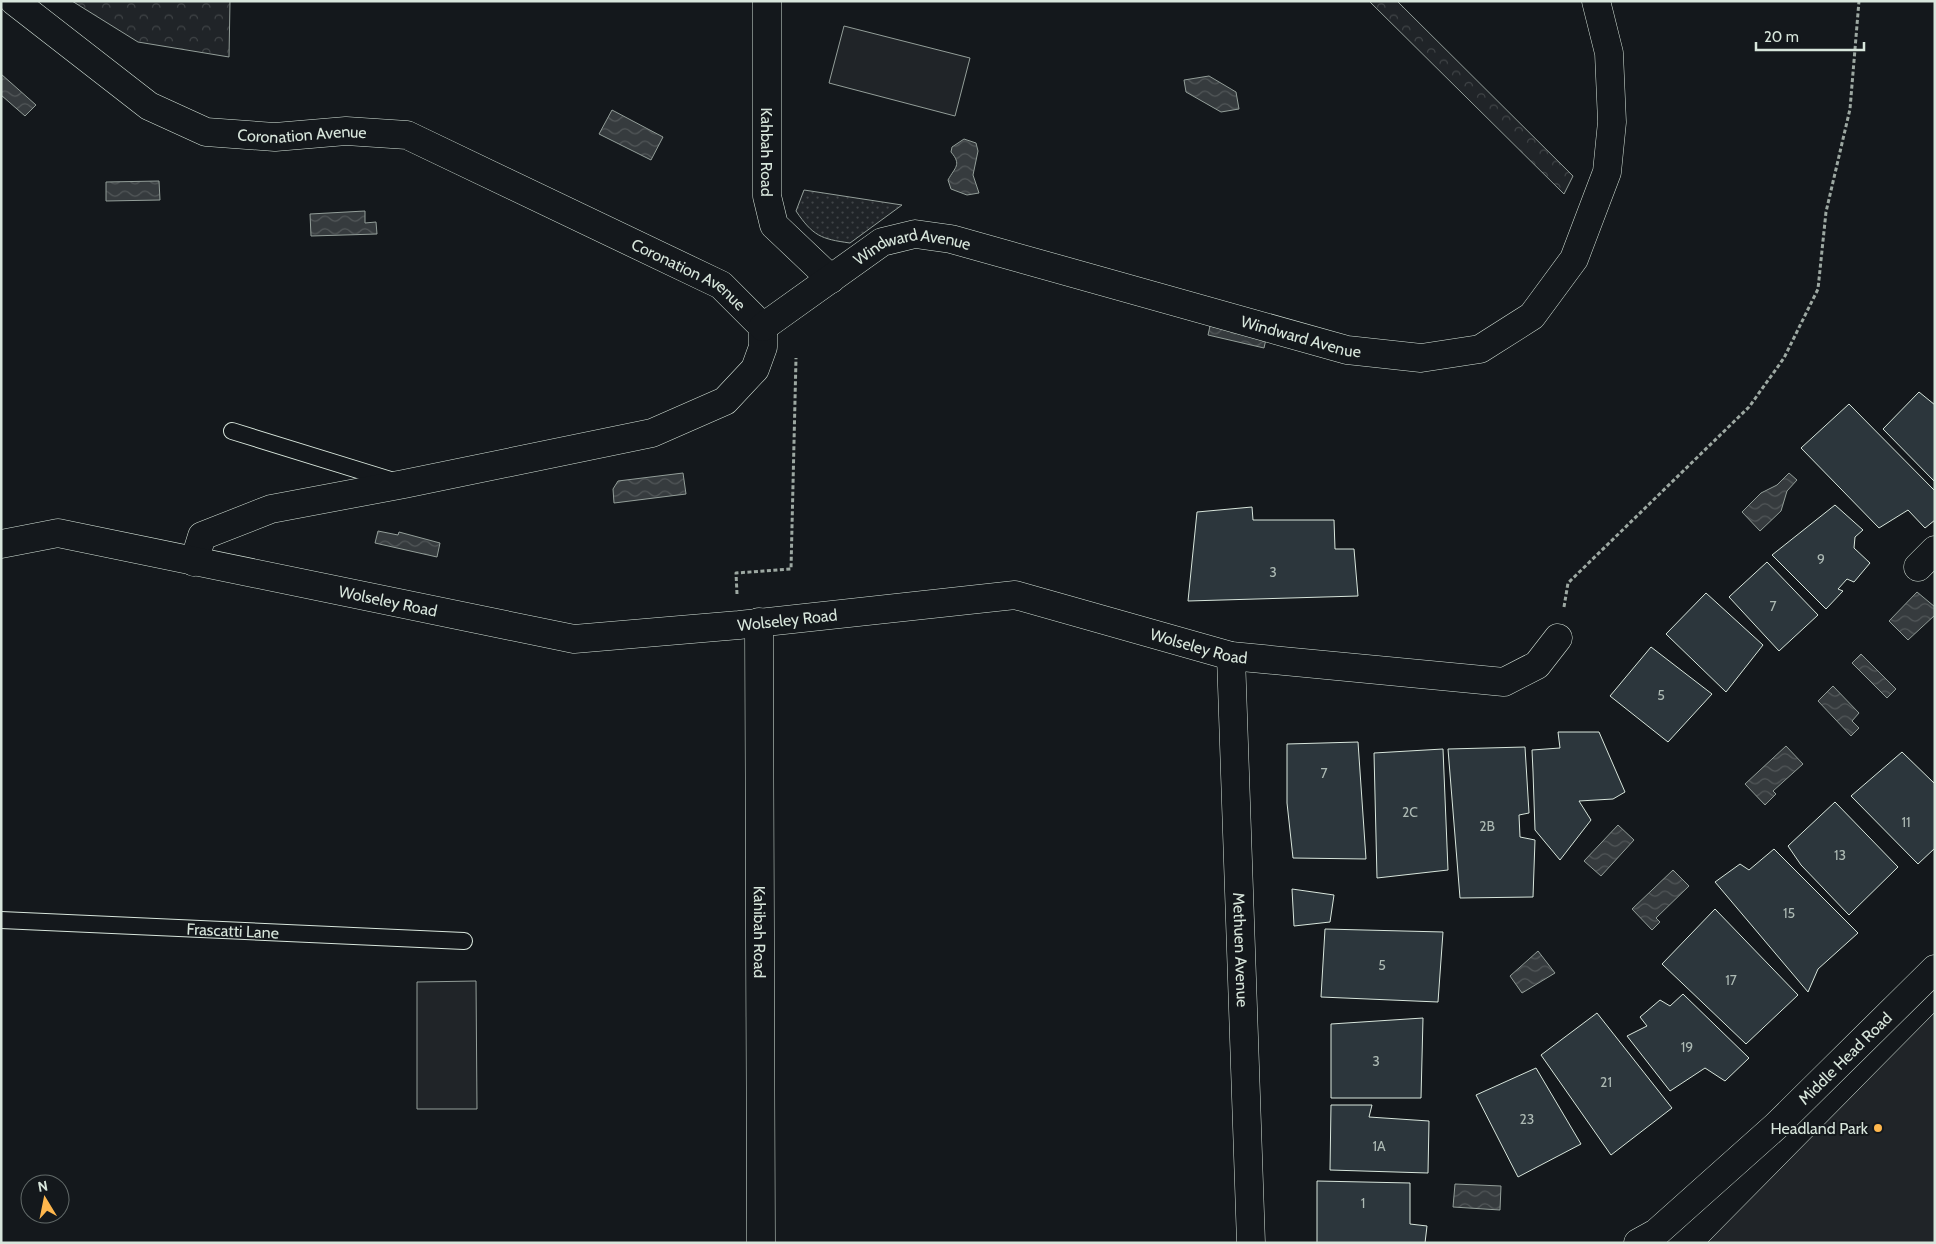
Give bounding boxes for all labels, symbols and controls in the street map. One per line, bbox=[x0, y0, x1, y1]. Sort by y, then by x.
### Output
scale bar bbox=[1756, 20, 1864, 52]
text: 20 m bbox=[1764, 28, 1799, 46]
street label: Kahbah Road bbox=[757, 107, 776, 197]
street label: Coronation Avenue bbox=[237, 122, 367, 147]
street label: Windward Avenue bbox=[850, 225, 973, 269]
street label: Coronation Avenue bbox=[628, 235, 750, 314]
street label: Windward Avenue bbox=[1239, 312, 1362, 361]
house number: 9 bbox=[1817, 550, 1825, 568]
house number: 3 bbox=[1269, 563, 1277, 581]
street label: Wolseley Road bbox=[337, 582, 439, 621]
house number: 7 bbox=[1769, 597, 1777, 615]
street label: Wolseley Road bbox=[737, 605, 838, 635]
street label: Wolseley Road bbox=[1148, 625, 1248, 668]
house number: 5 bbox=[1657, 686, 1665, 704]
house number: 7 bbox=[1320, 764, 1328, 782]
house number: 2C bbox=[1402, 803, 1418, 821]
house number: 11 bbox=[1901, 813, 1911, 831]
house number: 2B bbox=[1479, 817, 1495, 835]
house number: 13 bbox=[1834, 846, 1846, 864]
street label: Kahibah Road bbox=[750, 886, 769, 978]
street label: Methuen Avenue bbox=[1229, 892, 1252, 1008]
house number: 15 bbox=[1783, 904, 1795, 922]
street label: Frascatti Lane bbox=[186, 919, 279, 943]
house number: 5 bbox=[1378, 956, 1386, 974]
house number: 17 bbox=[1725, 971, 1737, 989]
street label: Middle Head Road bbox=[1794, 1008, 1896, 1109]
house number: 19 bbox=[1681, 1038, 1693, 1056]
house number: 3 bbox=[1372, 1052, 1380, 1070]
house number: 21 bbox=[1600, 1073, 1612, 1091]
house number: 23 bbox=[1520, 1110, 1534, 1128]
place label: Headland Park bbox=[1770, 1119, 1869, 1138]
marker: Headland Park bbox=[1872, 1122, 1884, 1134]
house number: 1A bbox=[1372, 1137, 1386, 1155]
north arrow bbox=[20, 1174, 70, 1224]
text: N bbox=[36, 1176, 49, 1196]
house number: 1 bbox=[1361, 1194, 1365, 1212]

